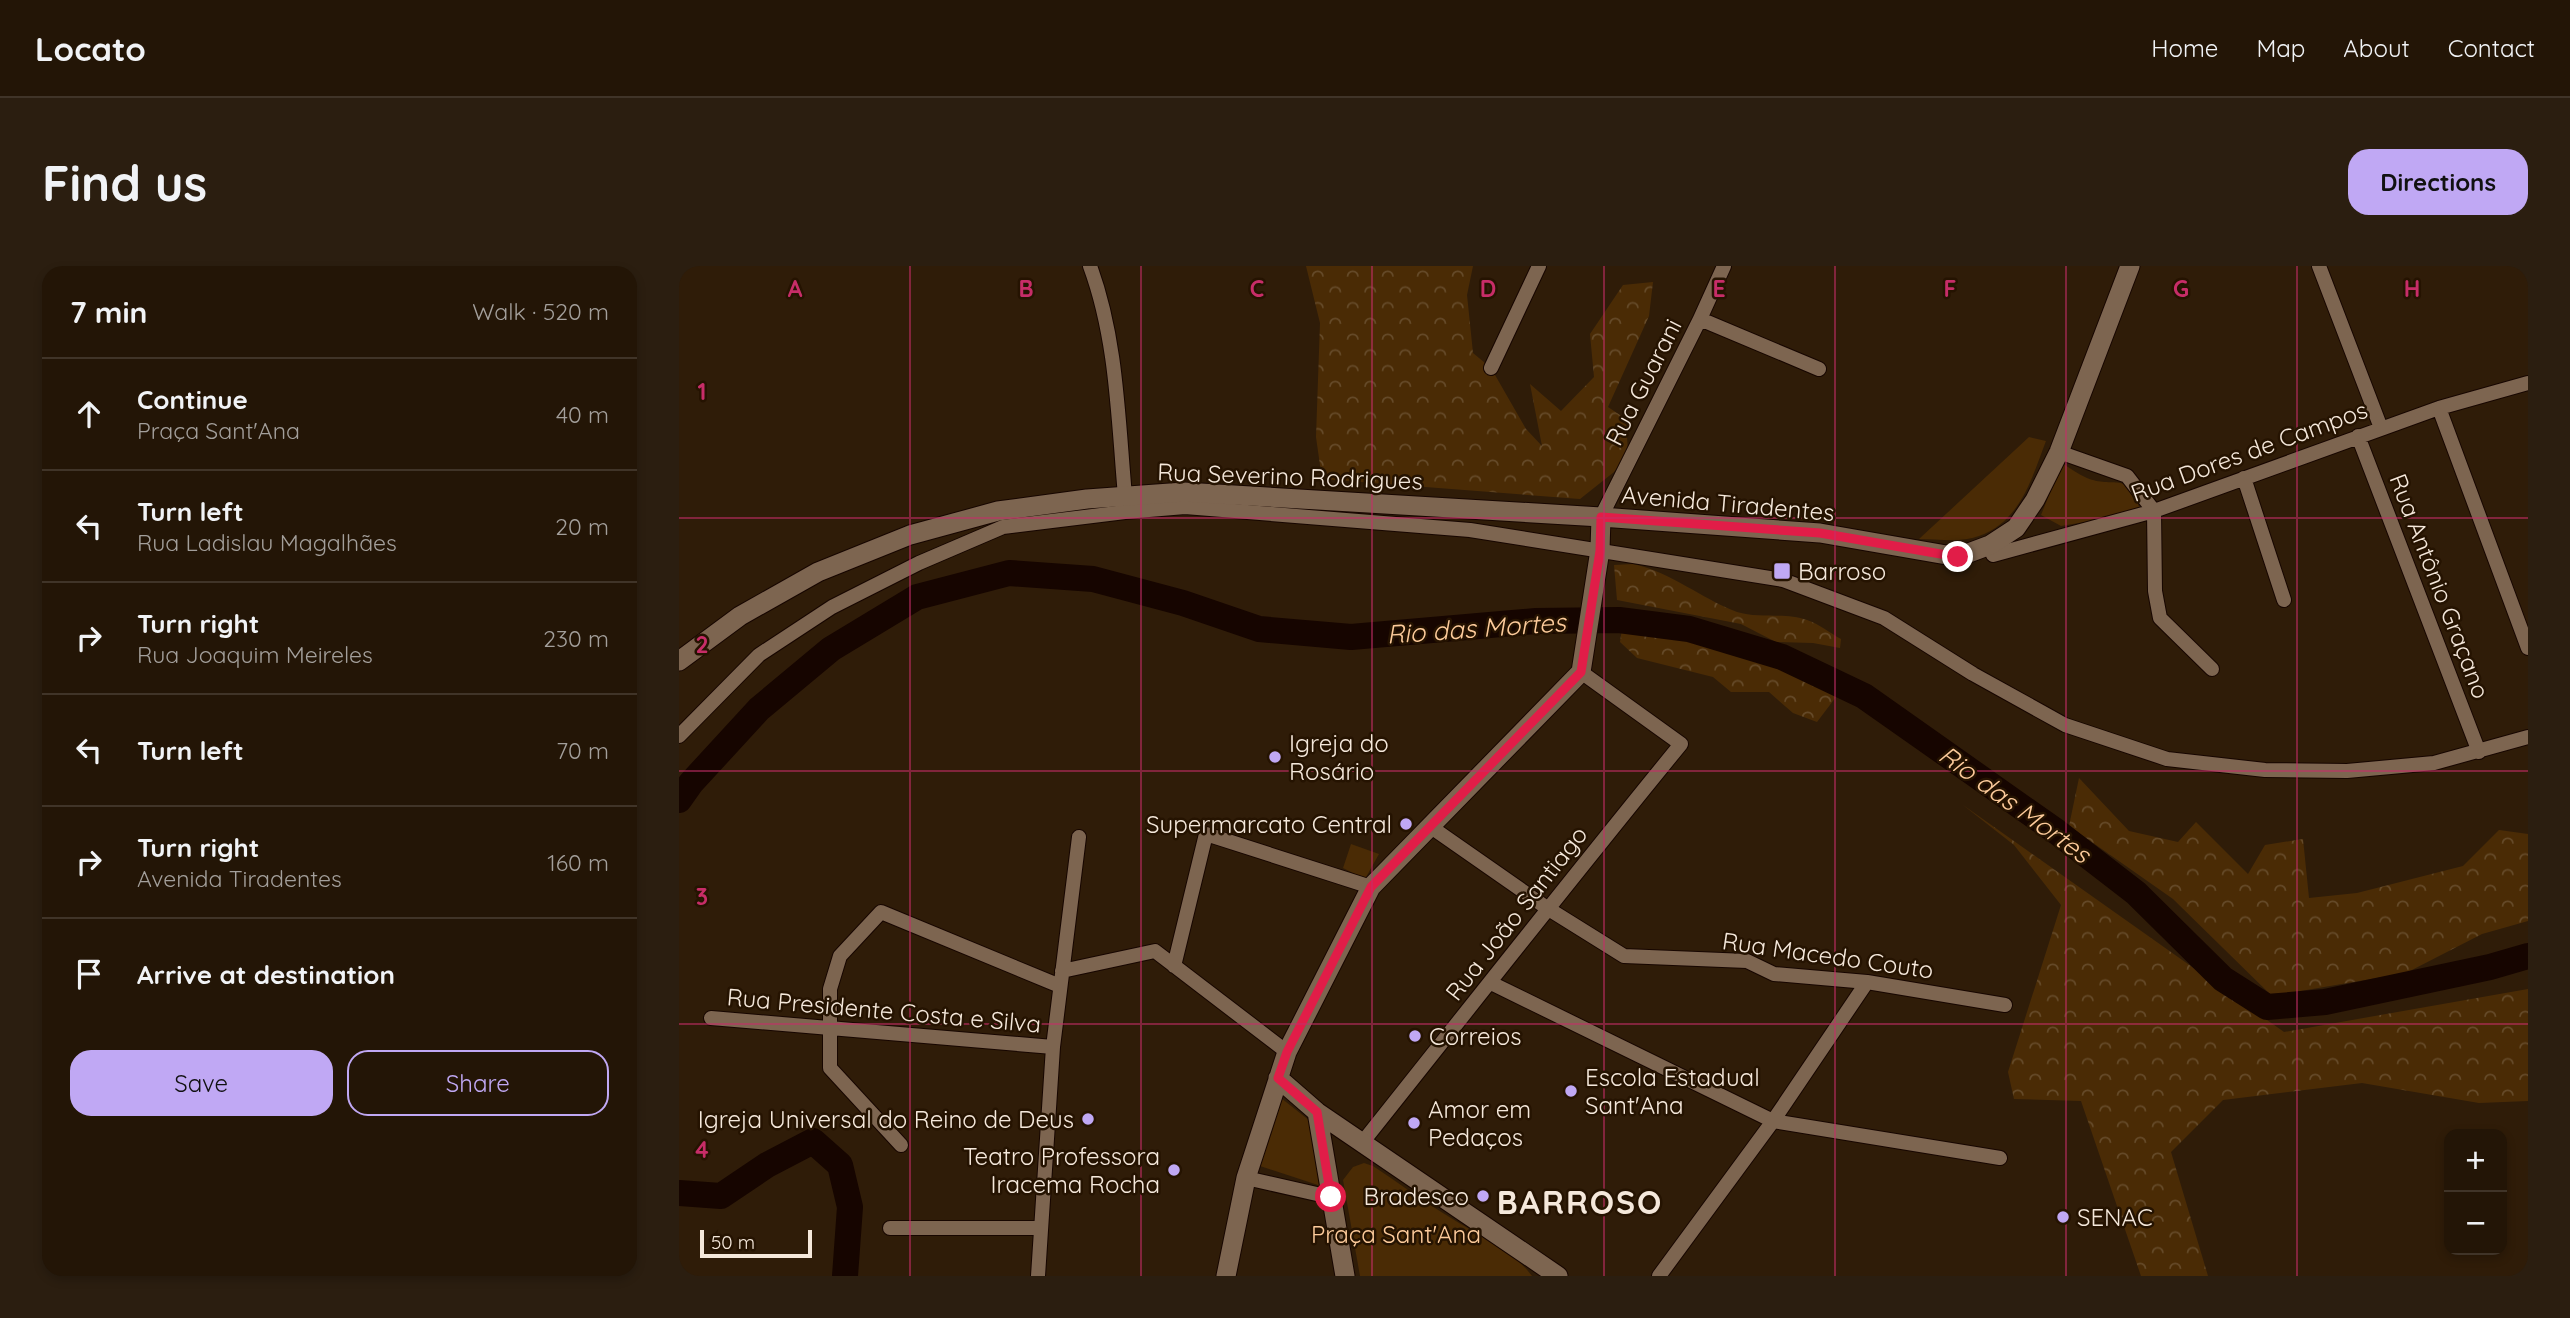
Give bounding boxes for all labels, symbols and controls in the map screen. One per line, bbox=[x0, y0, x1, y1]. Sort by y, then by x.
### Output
text: Locato bbox=[35, 28, 146, 69]
text: Home bbox=[2151, 33, 2218, 63]
text: Map bbox=[2256, 33, 2305, 63]
text: About bbox=[2343, 33, 2410, 63]
text: Contact bbox=[2448, 33, 2535, 63]
button: Directions bbox=[2348, 149, 2528, 215]
text: Find us bbox=[42, 152, 207, 213]
text: A bbox=[788, 274, 803, 303]
text: B bbox=[1018, 274, 1034, 303]
text: C bbox=[1250, 274, 1264, 303]
text: D bbox=[1480, 274, 1496, 303]
text: E bbox=[1712, 274, 1726, 303]
text: F bbox=[1944, 274, 1956, 303]
text: G bbox=[2173, 274, 2189, 303]
text: H bbox=[2404, 274, 2420, 303]
text: 7 min bbox=[70, 293, 148, 331]
text: Walk · 520 m bbox=[472, 297, 609, 326]
street label: Rua Guarani bbox=[1598, 314, 1688, 450]
text: 1 bbox=[698, 377, 706, 406]
text: Continue bbox=[137, 383, 248, 416]
street label: Rua Dores de Campos bbox=[2127, 394, 2371, 508]
icon: ahead bbox=[70, 395, 108, 433]
text: 40 m bbox=[556, 400, 609, 429]
text: Praça Sant'Ana bbox=[137, 416, 300, 445]
street label: Rua Severino Rodrigues bbox=[1157, 456, 1423, 496]
street label: Rua Antônio Graçano bbox=[2383, 469, 2497, 703]
street label: Avenida Tiradentes bbox=[1620, 479, 1836, 527]
text: Turn left bbox=[137, 495, 244, 528]
icon: left bbox=[70, 507, 108, 545]
text: 20 m bbox=[555, 512, 609, 541]
text: Rua Ladislau Magalhães bbox=[137, 528, 397, 557]
route end bbox=[1942, 541, 1973, 572]
place label: Barroso bbox=[1798, 556, 1886, 586]
marker: Barroso bbox=[1772, 561, 1792, 581]
water label: Rio das Mortes bbox=[1385, 605, 1568, 651]
text: Turn right bbox=[137, 607, 259, 640]
icon: right bbox=[70, 619, 108, 657]
text: 230 m bbox=[543, 624, 609, 653]
text: 2 bbox=[695, 630, 709, 659]
text: Rua Joaquim Meireles bbox=[137, 640, 373, 669]
place label: Igreja do Rosário bbox=[1289, 728, 1389, 786]
icon: left bbox=[70, 731, 108, 769]
text: Turn left bbox=[137, 734, 244, 767]
text: 70 m bbox=[556, 736, 609, 765]
water label: Rio das Mortes bbox=[1933, 738, 2099, 871]
marker: Igreja do Rosário bbox=[1267, 749, 1283, 765]
place label: Supermarcato Central bbox=[1146, 809, 1392, 839]
marker: Supermarcato Central bbox=[1398, 816, 1414, 832]
street label: Rua João Santiago bbox=[1439, 820, 1593, 1006]
text: Turn right bbox=[137, 831, 259, 864]
icon: right bbox=[70, 843, 108, 881]
text: 160 m bbox=[547, 848, 609, 877]
text: Avenida Tiradentes bbox=[137, 864, 342, 893]
text: 3 bbox=[696, 882, 708, 911]
street label: Rua Macedo Couto bbox=[1720, 925, 1936, 985]
icon: arrive bbox=[70, 955, 108, 993]
text: Arrive at destination bbox=[137, 958, 395, 991]
street label: Rua Presidente Costa e Silva bbox=[726, 981, 1042, 1039]
place label: Correios bbox=[1429, 1021, 1522, 1051]
marker: Correios bbox=[1407, 1028, 1423, 1044]
button: Save bbox=[70, 1050, 333, 1116]
button: Share bbox=[347, 1050, 609, 1116]
place label: Escola Estadual Sant'Ana bbox=[1585, 1062, 1760, 1120]
marker: Escola Estadual Sant'Ana bbox=[1563, 1083, 1579, 1099]
place label: Amor em Pedaços bbox=[1428, 1094, 1531, 1152]
place label: Igreja Universal do Reino de Deus bbox=[698, 1104, 1074, 1134]
marker: Igreja Universal do Reino de Deus bbox=[1080, 1111, 1096, 1127]
marker: Amor em Pedaços bbox=[1406, 1115, 1422, 1131]
map controls bbox=[2444, 1129, 2507, 1255]
button: + bbox=[2444, 1129, 2507, 1192]
text: 4 bbox=[695, 1135, 709, 1164]
place label: Teatro Professora Iracema Rocha bbox=[963, 1141, 1160, 1199]
marker: Teatro Professora Iracema Rocha bbox=[1166, 1162, 1182, 1178]
route start bbox=[1315, 1181, 1346, 1212]
place label: Bradesco bbox=[1364, 1181, 1469, 1211]
district label: BARROSO bbox=[1497, 1182, 1663, 1222]
marker: Bradesco bbox=[1475, 1188, 1491, 1204]
button: − bbox=[2444, 1192, 2507, 1255]
place label: SENAC bbox=[2077, 1202, 2153, 1232]
marker: SENAC bbox=[2055, 1209, 2071, 1225]
park label: Praça Sant'Ana bbox=[1311, 1219, 1481, 1249]
scale bar bbox=[700, 1227, 812, 1259]
text: 50 m bbox=[711, 1230, 755, 1254]

